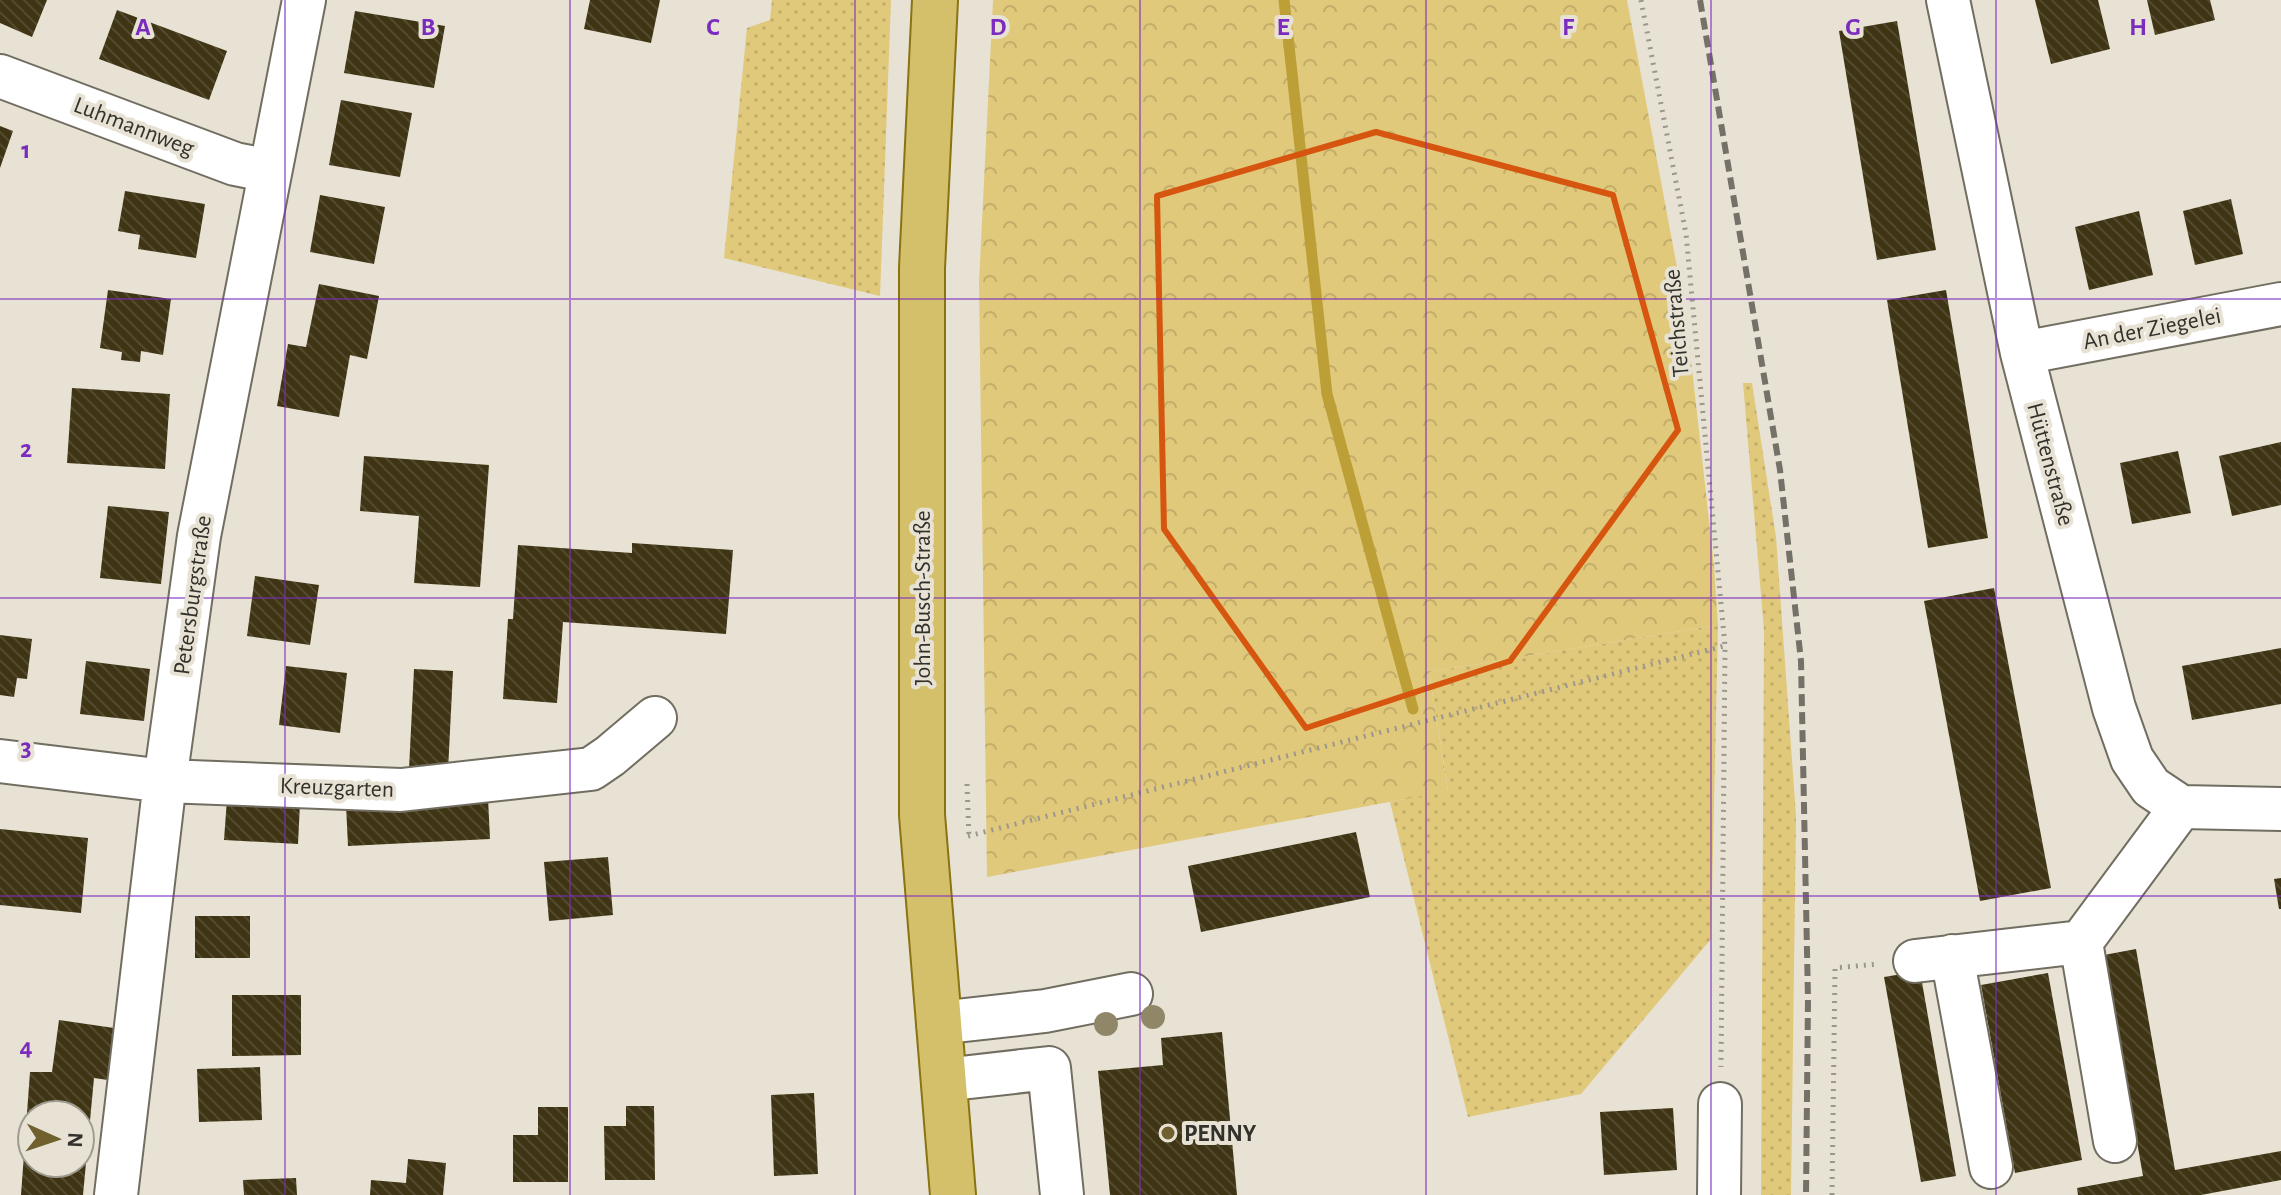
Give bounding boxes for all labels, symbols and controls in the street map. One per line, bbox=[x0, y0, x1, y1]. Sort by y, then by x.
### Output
text: A bbox=[135, 14, 151, 40]
text: B bbox=[420, 14, 436, 40]
text: C bbox=[706, 14, 720, 40]
text: D bbox=[989, 14, 1007, 40]
text: E bbox=[1276, 14, 1290, 40]
text: F bbox=[1562, 14, 1575, 40]
text: G bbox=[1845, 14, 1861, 40]
text: H bbox=[2129, 14, 2147, 40]
street label: Luhmannweg bbox=[70, 93, 197, 161]
text: 1 bbox=[21, 137, 31, 163]
street label: Teichstraße bbox=[1660, 268, 1694, 378]
street label: An der Ziegelei bbox=[2081, 304, 2223, 354]
street label: Hüttenstraße bbox=[2022, 400, 2078, 528]
text: 2 bbox=[20, 436, 32, 462]
street label: John-Busch-Straße bbox=[911, 510, 935, 686]
street label: Petersburgstraße bbox=[170, 514, 216, 676]
text: 3 bbox=[20, 735, 32, 761]
street label: Kreuzgarten bbox=[279, 774, 395, 802]
text: 4 bbox=[19, 1034, 33, 1060]
north arrow bbox=[16, 1099, 96, 1179]
place label: PENNY bbox=[1184, 1122, 1257, 1146]
marker: PENNY bbox=[1159, 1124, 1177, 1142]
text: N bbox=[64, 1132, 86, 1148]

